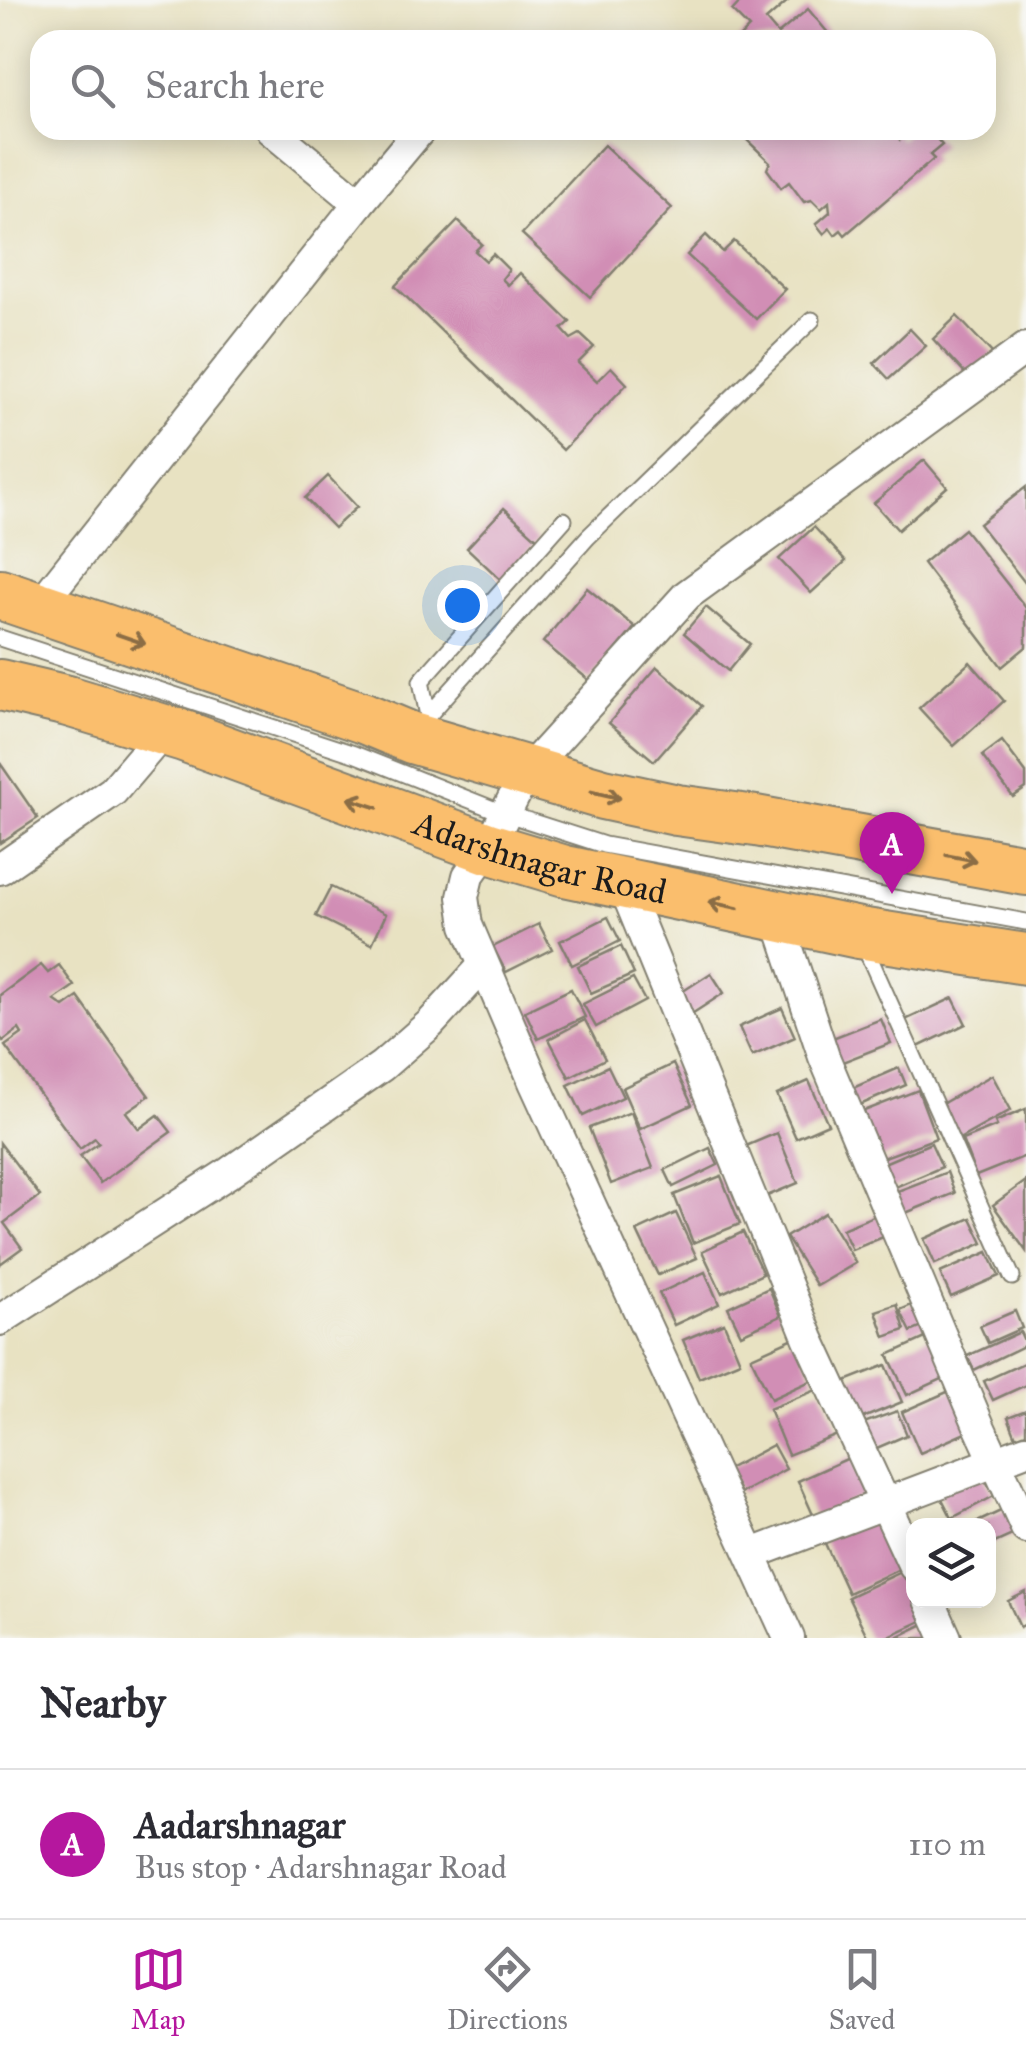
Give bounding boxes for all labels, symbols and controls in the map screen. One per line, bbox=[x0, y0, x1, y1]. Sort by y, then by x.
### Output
search box bbox=[30, 30, 996, 140]
icon: search bbox=[65, 58, 120, 113]
text: Search here bbox=[145, 62, 325, 108]
your location bbox=[437, 580, 488, 631]
one-way arrow bbox=[114, 631, 145, 649]
one-way arrow bbox=[589, 787, 621, 805]
one-way arrow bbox=[348, 792, 380, 810]
street label: Adarshnagar Road bbox=[406, 801, 671, 914]
pin: A bbox=[860, 812, 924, 894]
one-way arrow bbox=[944, 849, 977, 868]
one-way arrow bbox=[708, 894, 740, 913]
map controls bbox=[906, 1518, 996, 1608]
button: layers bbox=[906, 1518, 996, 1608]
text: Nearby bbox=[40, 1677, 165, 1729]
text: Aadarshnagar bbox=[135, 1802, 346, 1848]
text: A bbox=[62, 1825, 83, 1864]
text: 110 m bbox=[908, 1825, 986, 1864]
text: Bus stop · Adarshnagar Road bbox=[135, 1848, 507, 1887]
tab: Map bbox=[131, 1942, 186, 2037]
tab: Directions bbox=[447, 1942, 568, 2037]
tab: Saved bbox=[829, 1942, 895, 2037]

